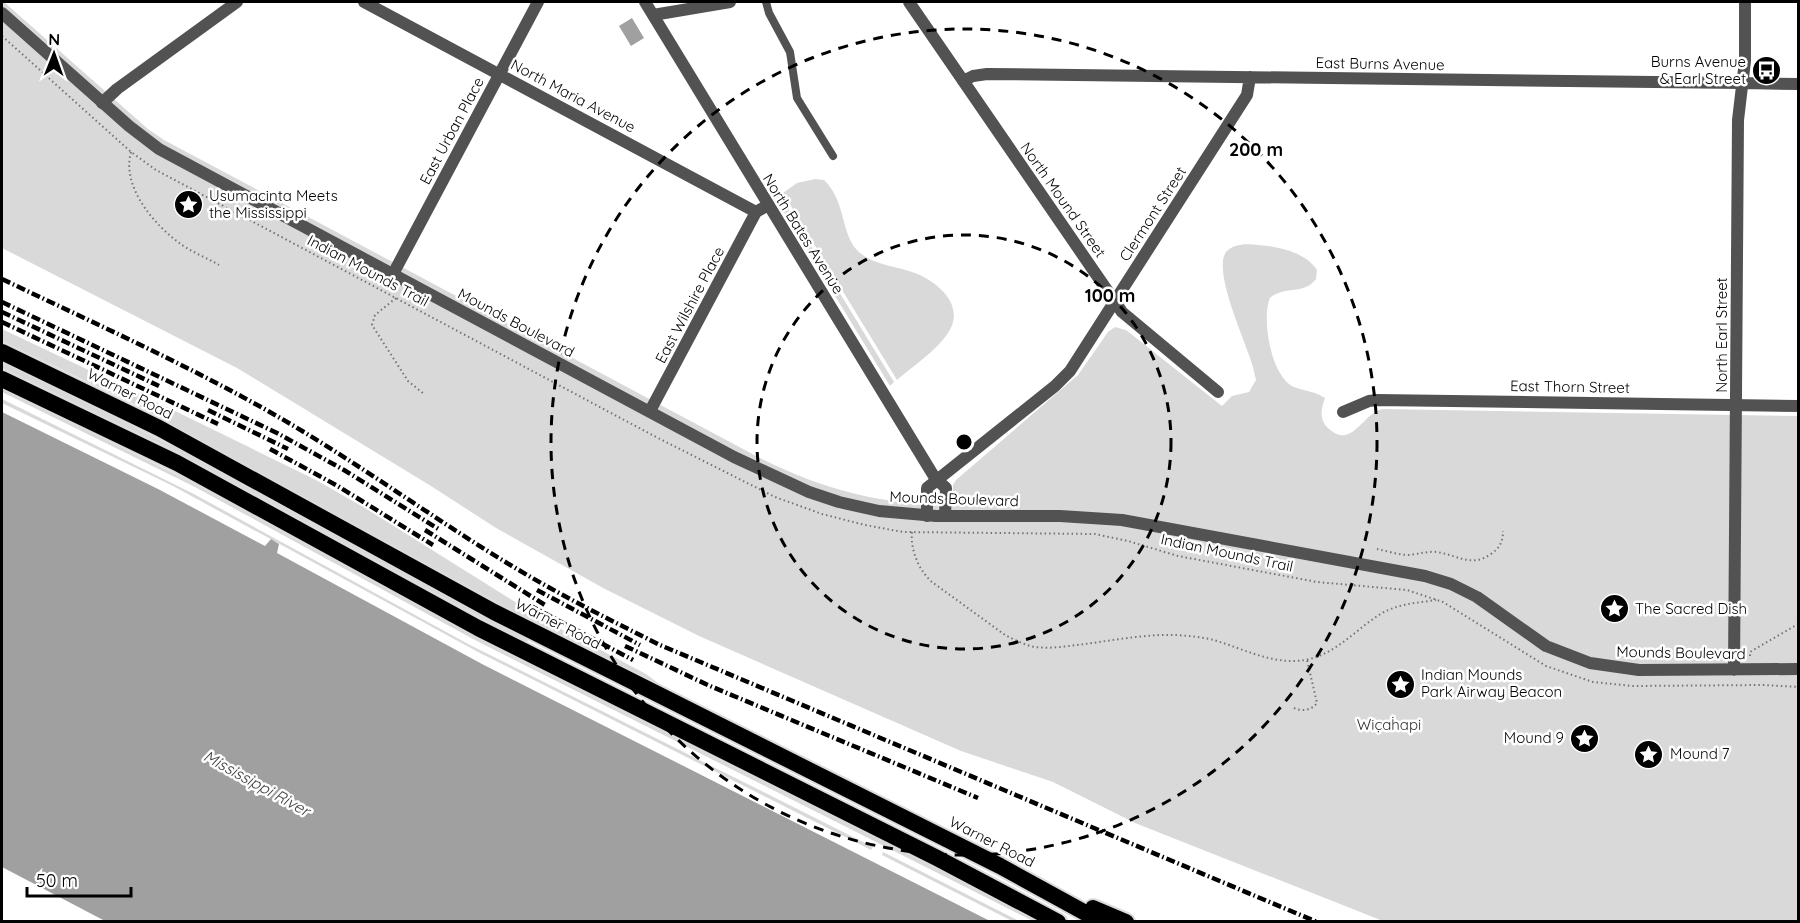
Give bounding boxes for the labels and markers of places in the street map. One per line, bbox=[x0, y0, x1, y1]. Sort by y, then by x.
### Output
place label: Burns Avenue & Earl Street bbox=[1651, 52, 1746, 88]
bus stop icon: Burns Avenue & Earl Street bbox=[1751, 55, 1783, 87]
place label: Usumacinta Meets the Mississippi bbox=[209, 186, 338, 222]
place icon: Usumacinta Meets the Mississippi bbox=[172, 189, 204, 221]
centre of rings bbox=[954, 432, 974, 452]
place icon: The Sacred Dish bbox=[1598, 593, 1630, 625]
place label: The Sacred Dish bbox=[1635, 599, 1747, 618]
place label: Indian Mounds Park Airway Beacon bbox=[1421, 665, 1562, 701]
place icon: Indian Mounds Park Airway Beacon bbox=[1384, 668, 1416, 700]
place icon: Mound 9 bbox=[1569, 722, 1601, 754]
place label: Mound 9 bbox=[1504, 728, 1564, 747]
place icon: Mound 7 bbox=[1633, 738, 1665, 770]
place label: Mound 7 bbox=[1670, 744, 1730, 763]

